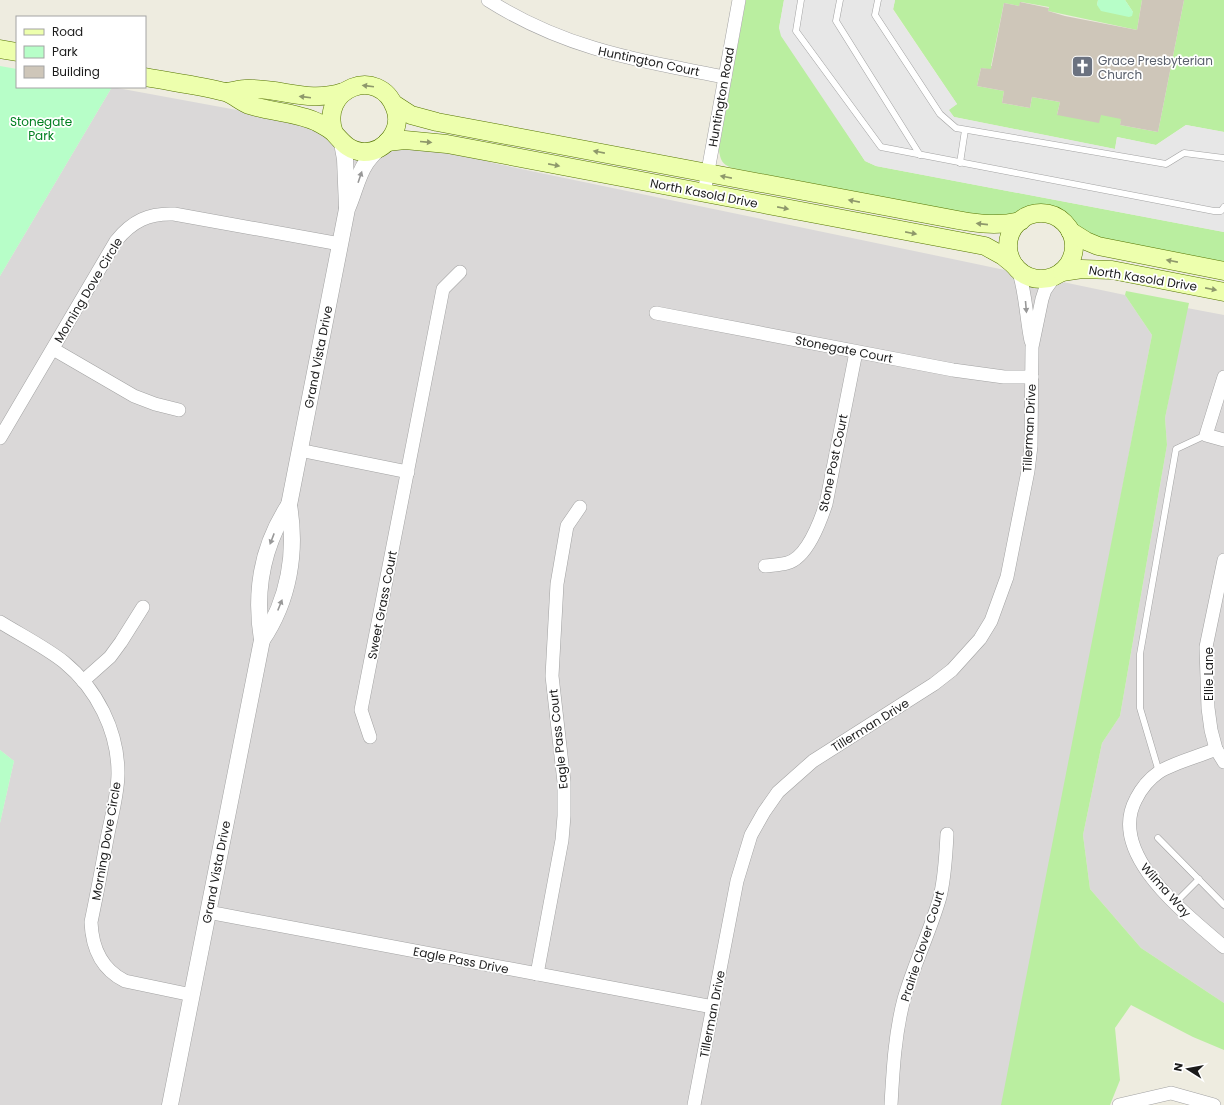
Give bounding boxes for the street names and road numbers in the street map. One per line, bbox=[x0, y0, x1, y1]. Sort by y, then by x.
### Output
street label: Huntington Court bbox=[597, 42, 701, 80]
street label: Huntington Road bbox=[704, 46, 738, 148]
street label: North Kasold Drive bbox=[649, 174, 759, 212]
street label: Morning Dove Circle bbox=[50, 234, 126, 346]
street label: North Kasold Drive bbox=[1088, 261, 1198, 295]
street label: Grand Vista Drive bbox=[300, 304, 336, 410]
street label: Stonegate Court bbox=[794, 331, 894, 367]
street label: Tillerman Drive bbox=[1018, 383, 1040, 473]
street label: Stone Post Court bbox=[814, 413, 852, 513]
street label: Sweet Grass Court bbox=[363, 549, 401, 661]
street label: Ellie Lane bbox=[1200, 647, 1217, 701]
street label: Eagle Pass Court bbox=[544, 688, 572, 790]
street label: Tillerman Drive bbox=[828, 694, 912, 756]
street label: Morning Dove Circle bbox=[87, 780, 125, 902]
street label: Grand Vista Drive bbox=[198, 819, 234, 925]
street label: Wilma Way bbox=[1137, 859, 1195, 921]
street label: Prairie Clover Court bbox=[896, 888, 948, 1004]
street label: Eagle Pass Drive bbox=[412, 942, 510, 978]
street label: Tillerman Drive bbox=[695, 969, 729, 1059]

